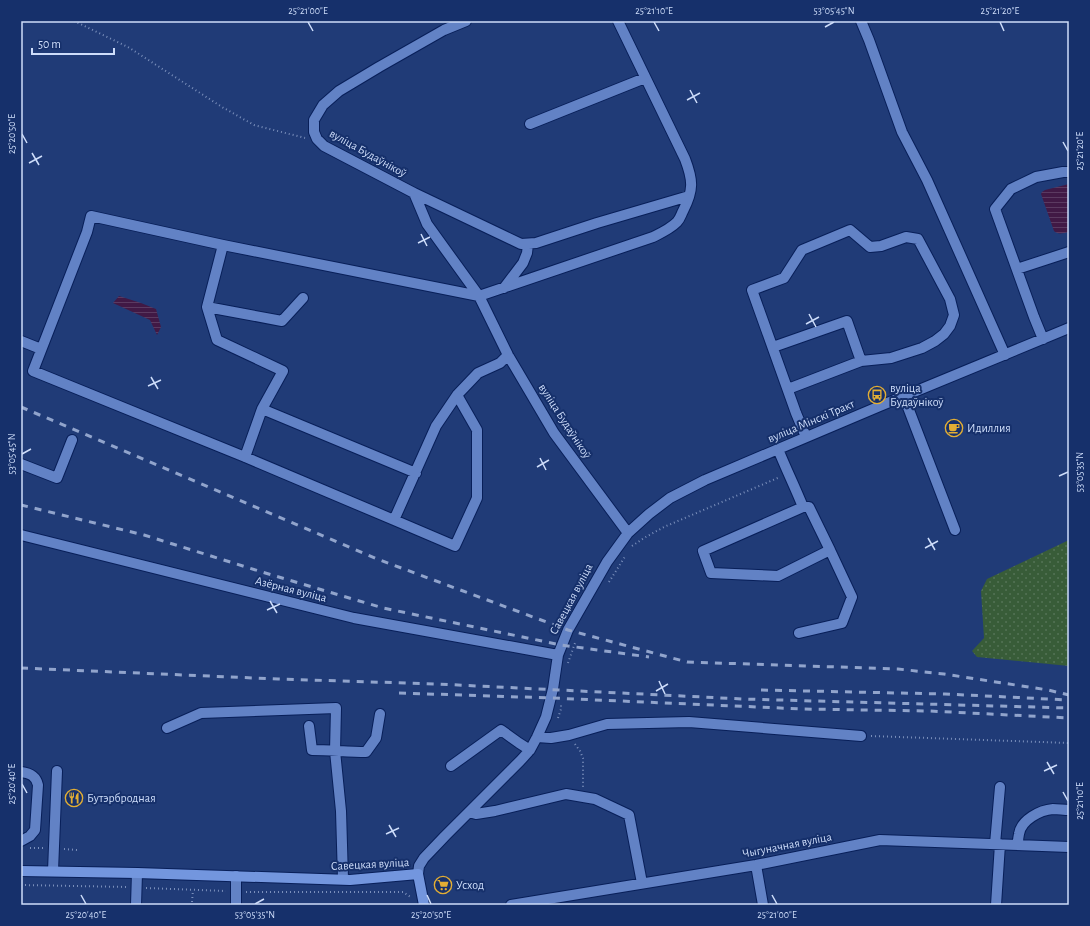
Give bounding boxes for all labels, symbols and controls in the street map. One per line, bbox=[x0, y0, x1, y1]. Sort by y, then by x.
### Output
text: 25°21'00"E bbox=[288, 6, 328, 16]
text: 25°21'10"E bbox=[635, 6, 673, 16]
text: 53°05'45"N bbox=[814, 6, 854, 16]
text: 25°21'20"E bbox=[981, 6, 1020, 16]
scale bar bbox=[32, 30, 114, 56]
text: 50 m bbox=[38, 38, 61, 50]
text: 25°20'50"E bbox=[7, 114, 17, 154]
street label: вуліца Будаўнікоў bbox=[327, 127, 409, 180]
text: 25°21'20"E bbox=[1075, 131, 1085, 170]
street label: вуліца Будаўнікоў bbox=[536, 382, 593, 461]
place label: вуліца Будаўнікоў bbox=[890, 382, 943, 409]
bus stop icon: вуліца Будаўнікоў bbox=[867, 385, 887, 405]
street label: вуліца Мінскі Тракт bbox=[766, 397, 857, 446]
cafe icon: Идиллия bbox=[944, 418, 964, 438]
place label: Идиллия bbox=[967, 422, 1011, 434]
text: 53°05'45"N bbox=[7, 434, 17, 474]
text: 53°05'35"N bbox=[1075, 452, 1085, 492]
street label: Савецкая вуліца bbox=[547, 561, 596, 637]
street label: Азёрная вуліца bbox=[254, 574, 329, 605]
text: 25°20'40"E bbox=[7, 763, 17, 804]
text: 25°21'10"E bbox=[1075, 782, 1085, 820]
restaurant icon: Бутэрбродная bbox=[64, 788, 84, 808]
place label: Бутэрбродная bbox=[87, 792, 156, 805]
street label: Чыгуначная вуліца bbox=[741, 830, 833, 861]
street label: Савецкая вуліца bbox=[331, 856, 410, 873]
supermarket icon: Усход bbox=[433, 875, 453, 895]
place label: Усход bbox=[456, 879, 484, 891]
text: 25°20'40"E bbox=[66, 910, 107, 920]
text: 53°05'35"N bbox=[235, 910, 275, 920]
text: 25°20'50"E bbox=[411, 910, 451, 920]
text: 25°21'00"E bbox=[757, 910, 797, 920]

